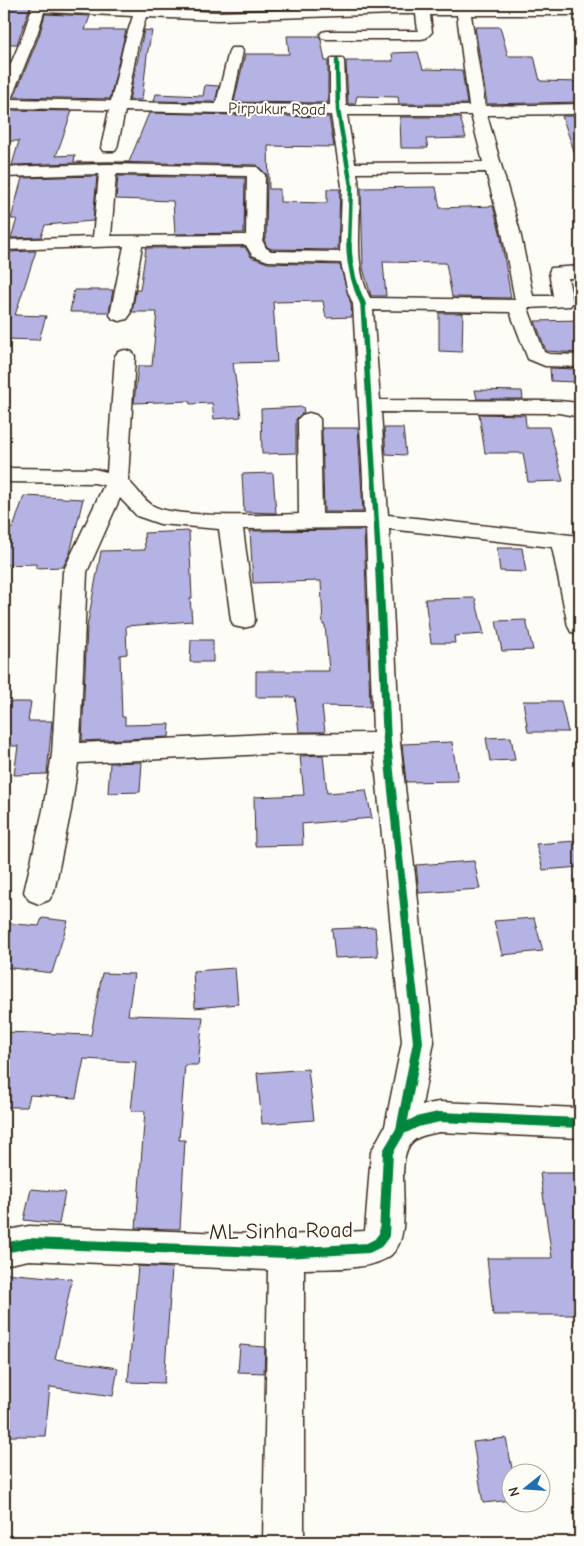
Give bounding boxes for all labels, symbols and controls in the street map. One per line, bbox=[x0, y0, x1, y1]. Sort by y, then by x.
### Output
street label: Pirpukur Road bbox=[228, 99, 326, 119]
street label: ML Sinha Road bbox=[209, 1217, 353, 1245]
north arrow bbox=[502, 1464, 552, 1514]
text: N bbox=[505, 1485, 524, 1499]

